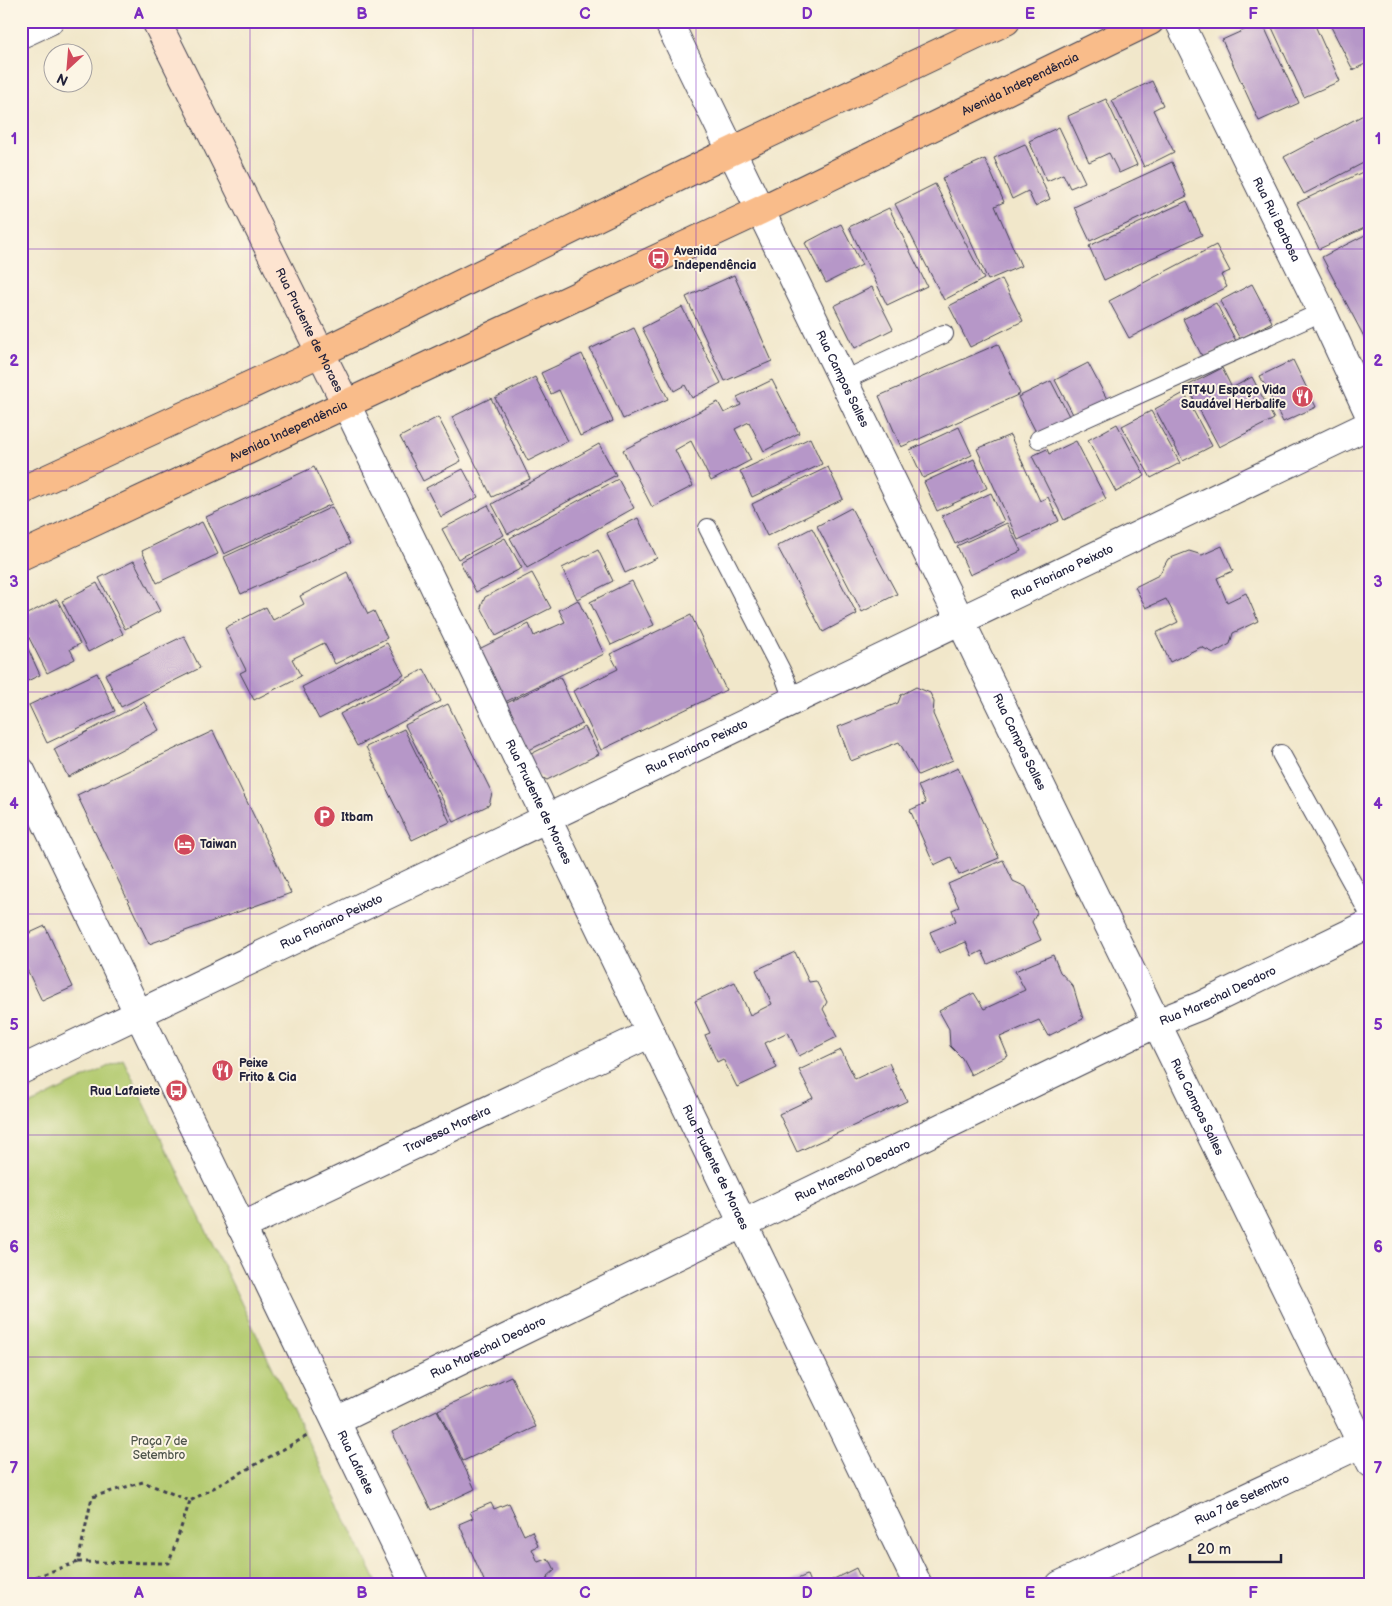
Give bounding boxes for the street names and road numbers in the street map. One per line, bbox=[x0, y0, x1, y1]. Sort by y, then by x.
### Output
street label: Avenida Independência bbox=[959, 50, 1082, 119]
street label: Rua Rui Barbosa bbox=[1249, 175, 1303, 264]
street label: Rua Prudente de Moraes bbox=[272, 266, 346, 395]
street label: Rua Campos Salles bbox=[812, 328, 872, 430]
street label: Avenida Independência bbox=[227, 397, 350, 466]
street label: Rua Floriano Peixoto bbox=[1009, 541, 1116, 603]
street label: Rua Campos Salles bbox=[989, 691, 1049, 793]
street label: Rua Floriano Peixoto bbox=[643, 716, 751, 778]
street label: Rua Prudente de Moraes bbox=[502, 737, 575, 867]
street label: Rua Floriano Peixoto bbox=[278, 891, 385, 953]
street label: Rua Marechal Deodoro bbox=[1158, 963, 1279, 1029]
street label: Rua Campos Salles bbox=[1167, 1056, 1227, 1158]
street label: Travessa Moreira bbox=[401, 1103, 493, 1157]
street label: Rua Prudente de Moraes bbox=[679, 1103, 752, 1232]
street label: Rua Marechal Deodoro bbox=[792, 1137, 913, 1205]
street label: Rua Marechal Deodoro bbox=[428, 1313, 549, 1382]
street label: Rua Lafaiete bbox=[333, 1428, 377, 1497]
street label: Rua 7 de Setembro bbox=[1192, 1471, 1292, 1529]

